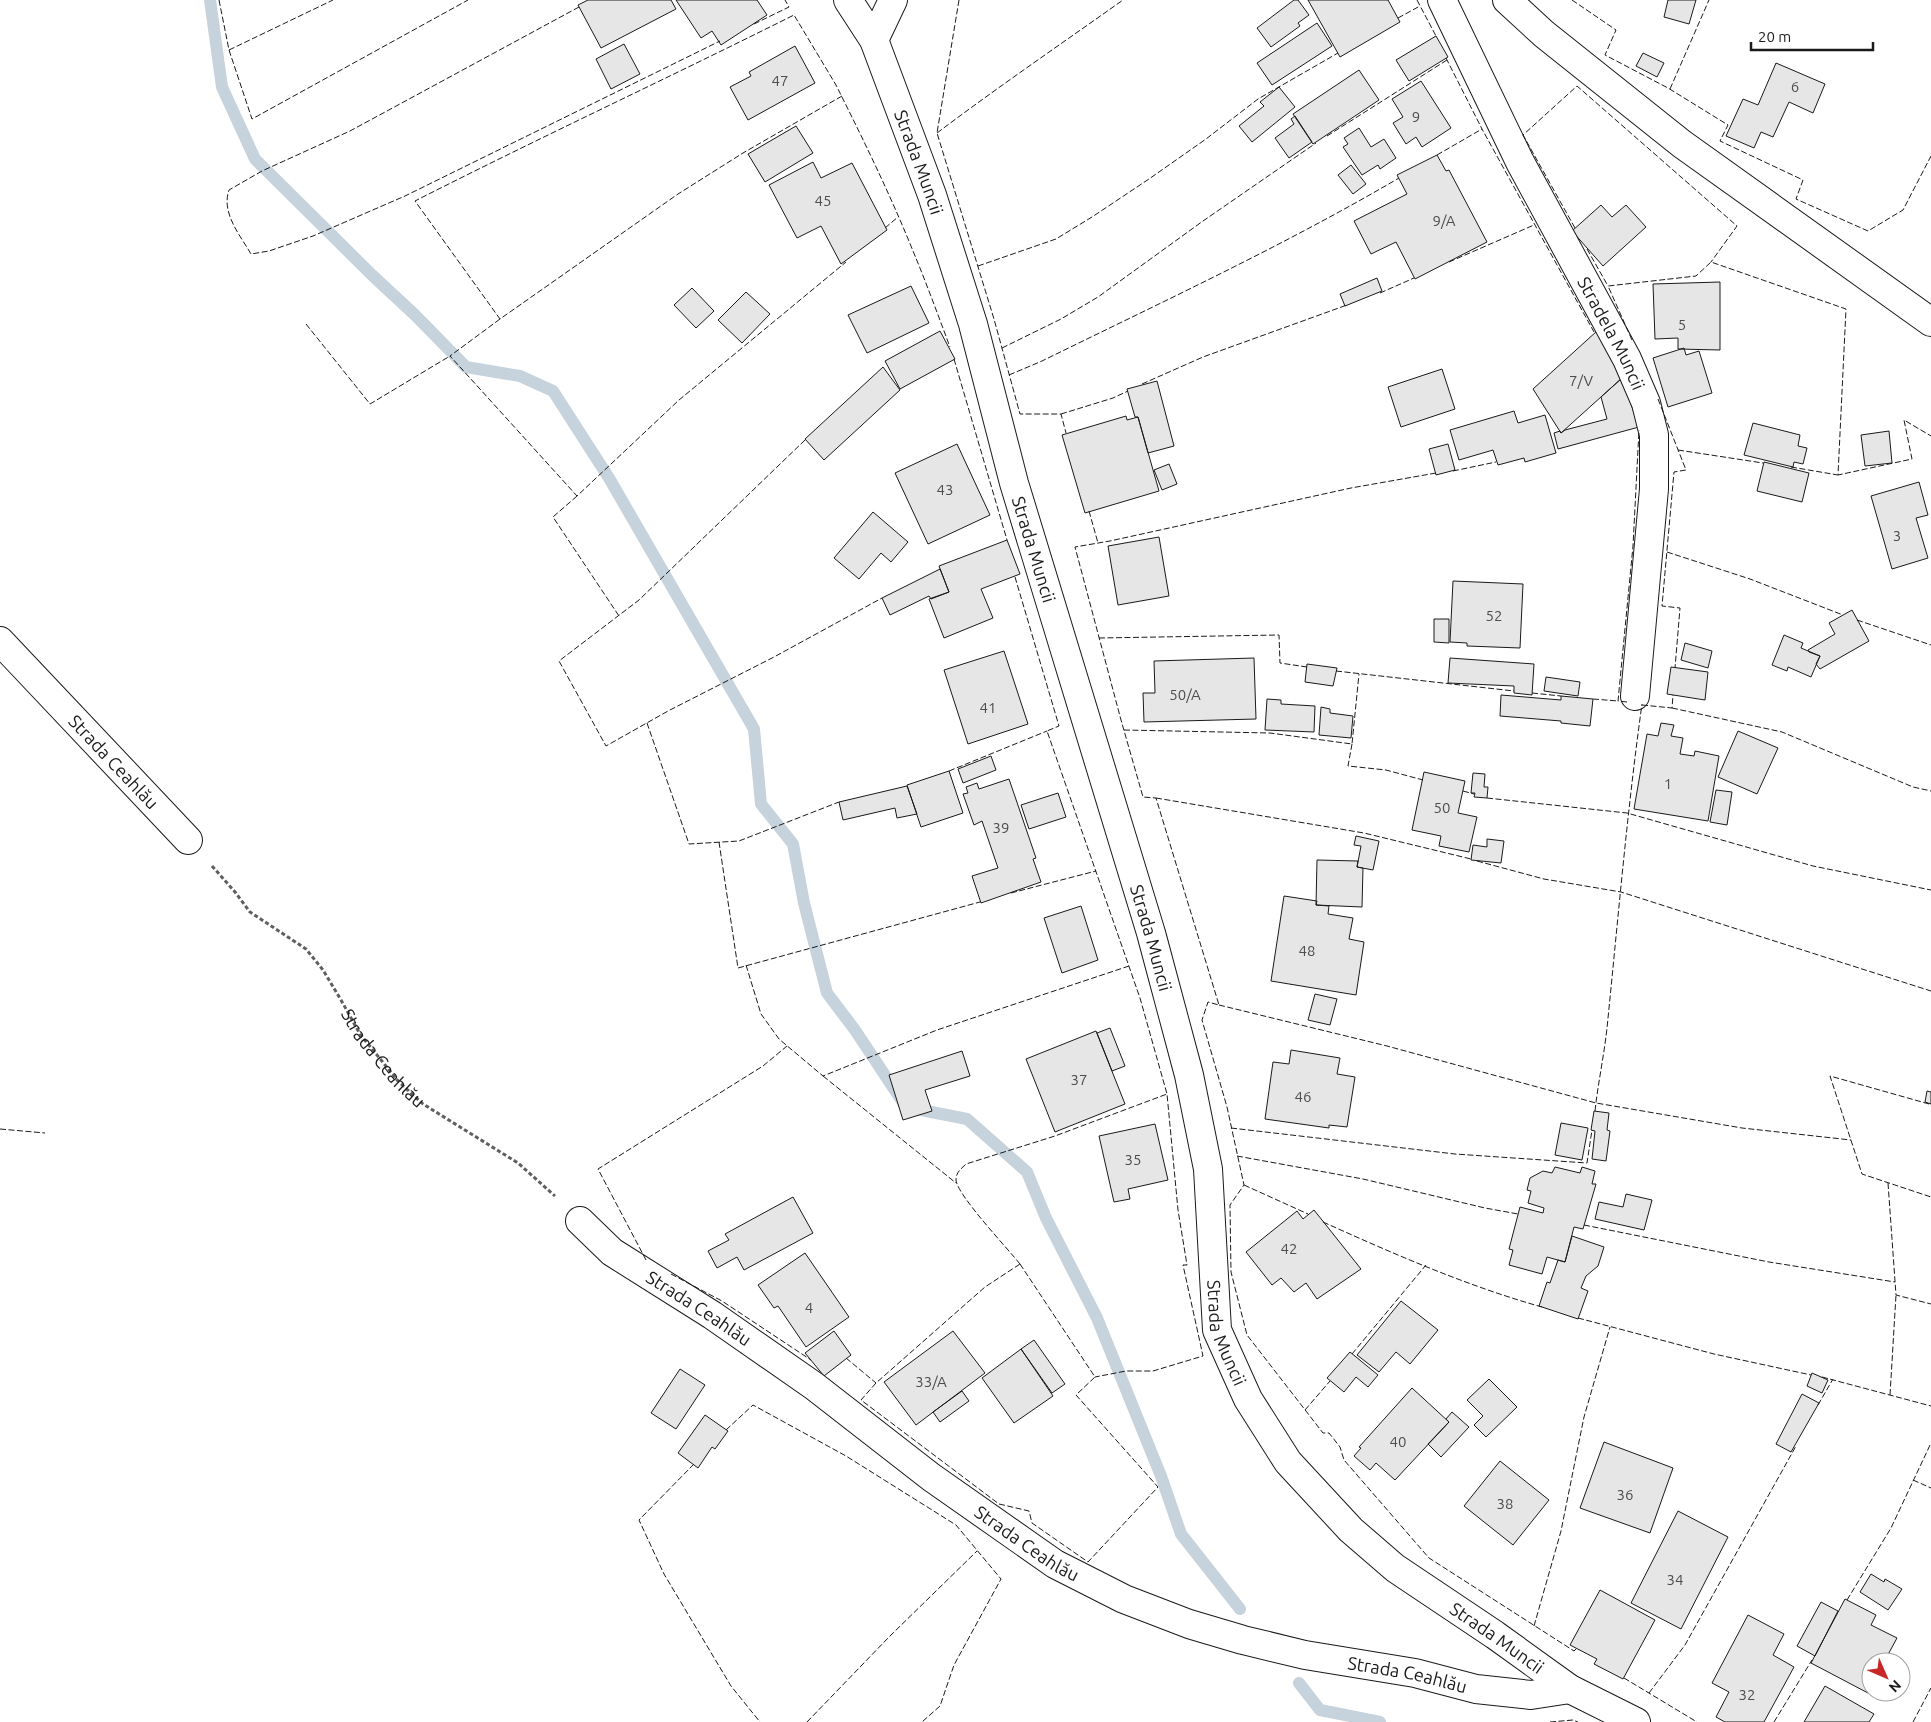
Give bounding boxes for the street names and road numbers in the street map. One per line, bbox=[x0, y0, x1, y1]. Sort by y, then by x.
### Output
street label: Strada Muncii bbox=[891, 107, 948, 217]
street label: Stradela Muncii bbox=[1574, 273, 1649, 393]
street label: Strada Muncii bbox=[1009, 494, 1060, 605]
street label: Strada Ceahlău bbox=[65, 711, 163, 813]
street label: Strada Muncii bbox=[1127, 882, 1176, 993]
street label: Strada Ceahlău bbox=[338, 1005, 429, 1111]
street label: Strada Ceahlău bbox=[643, 1266, 755, 1349]
street label: Strada Muncii bbox=[1204, 1279, 1251, 1388]
street label: Strada Ceahlău bbox=[971, 1501, 1083, 1585]
street label: Strada Muncii bbox=[1446, 1598, 1548, 1677]
street label: Strada Ceahlău bbox=[1346, 1652, 1469, 1696]

